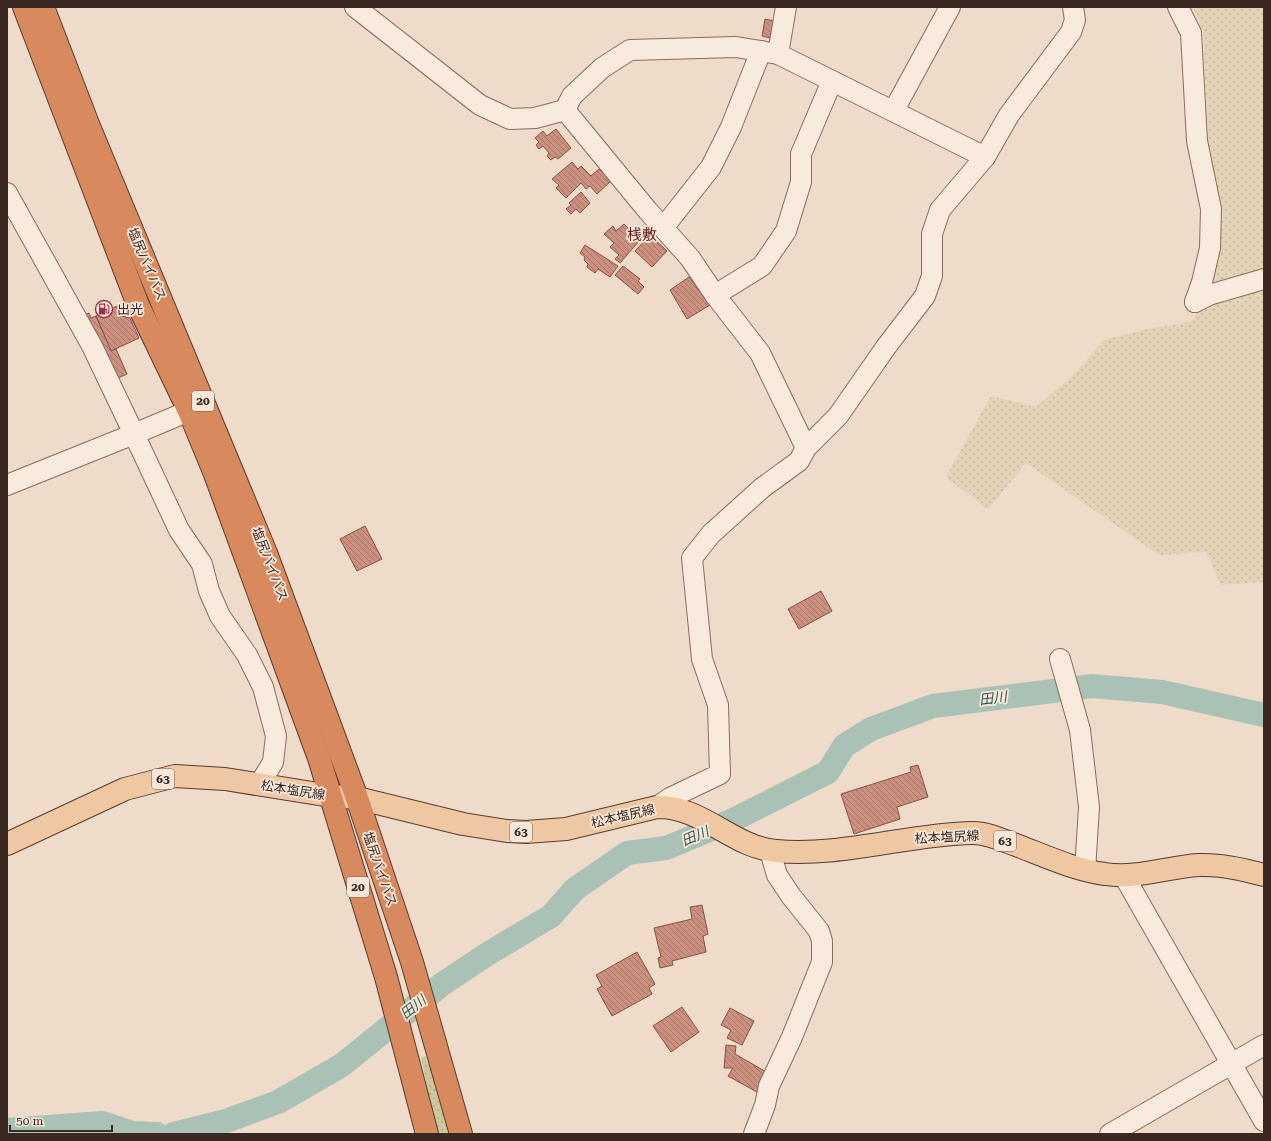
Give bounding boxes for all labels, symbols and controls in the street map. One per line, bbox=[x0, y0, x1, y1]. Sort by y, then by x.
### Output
street label: 塩尻バイパス bbox=[125, 225, 169, 303]
district label: 桟敷 bbox=[627, 226, 657, 244]
fuel station icon: 出光 bbox=[94, 299, 114, 319]
place label: 出光 bbox=[117, 302, 143, 317]
road number: 20 bbox=[192, 391, 214, 411]
street label: 塩尻バイパス bbox=[249, 525, 291, 603]
water label: 田川 bbox=[978, 688, 1010, 708]
road number: 63 bbox=[152, 769, 174, 789]
street label: 松本塩尻線 bbox=[260, 778, 326, 802]
street label: 松本塩尻線 bbox=[590, 801, 656, 831]
road number: 63 bbox=[510, 822, 532, 842]
water label: 田川 bbox=[679, 822, 713, 849]
street label: 松本塩尻線 bbox=[914, 828, 980, 846]
street label: 塩尻バイパス bbox=[360, 830, 400, 908]
road number: 63 bbox=[994, 831, 1016, 851]
road number: 20 bbox=[347, 877, 369, 897]
water label: 田川 bbox=[397, 991, 430, 1022]
scale bar bbox=[10, 1107, 112, 1133]
text: 50 m bbox=[16, 1114, 43, 1128]

